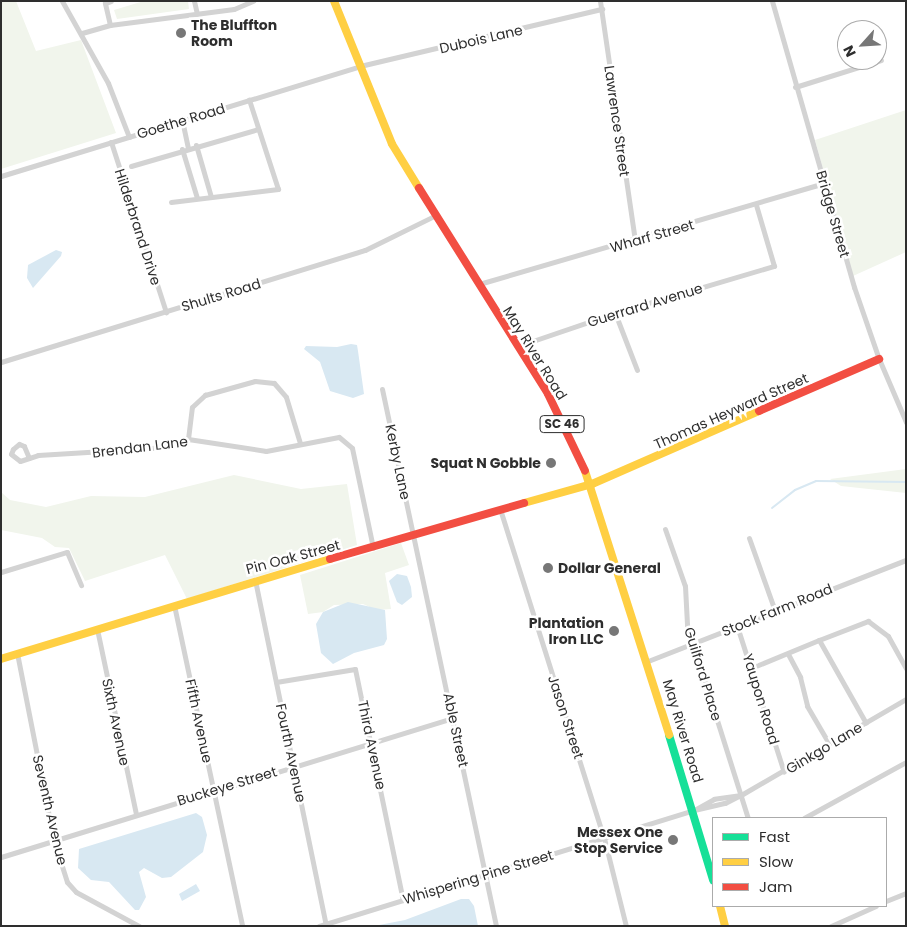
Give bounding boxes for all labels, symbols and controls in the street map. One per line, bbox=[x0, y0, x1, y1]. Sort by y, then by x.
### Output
place label: The Bluffton Room bbox=[191, 17, 277, 49]
north arrow bbox=[837, 20, 887, 70]
street label: Dubois Lane bbox=[438, 21, 524, 57]
marker: The Bluffton Room bbox=[175, 27, 187, 39]
text: N bbox=[838, 42, 861, 60]
street label: Lawrence Street bbox=[601, 64, 633, 178]
street label: Goethe Road bbox=[135, 100, 227, 142]
street label: Hilderbrand Drive bbox=[111, 167, 165, 287]
street label: Bridge Street bbox=[813, 169, 853, 259]
street label: Wharf Street bbox=[608, 216, 696, 256]
street label: Shults Road bbox=[179, 275, 263, 315]
street label: Guerrard Avenue bbox=[585, 280, 705, 330]
street label: May River Road bbox=[500, 303, 570, 403]
street label: Thomas Heyward Street bbox=[651, 369, 811, 453]
road number: SC 46 bbox=[540, 414, 584, 434]
street label: Kerby Lane bbox=[382, 423, 414, 501]
street label: Brendan Lane bbox=[91, 433, 189, 461]
place label: Squat N Gobble bbox=[430, 455, 541, 471]
marker: Squat N Gobble bbox=[545, 457, 557, 469]
street label: Pin Oak Street bbox=[244, 536, 342, 578]
place label: Dollar General bbox=[558, 560, 661, 576]
marker: Dollar General bbox=[542, 562, 554, 574]
street label: Stock Farm Road bbox=[719, 580, 835, 640]
place label: Plantation Iron LLC bbox=[529, 615, 604, 648]
marker: Plantation Iron LLC bbox=[608, 625, 620, 637]
street label: Guilford Place bbox=[681, 625, 725, 723]
street label: Yaupon Road bbox=[739, 652, 783, 746]
street label: Jason Street bbox=[545, 673, 587, 761]
street label: Sixth Avenue bbox=[99, 677, 133, 767]
street label: Fifth Avenue bbox=[182, 677, 216, 765]
street label: May River Road bbox=[659, 677, 707, 785]
street label: Able Street bbox=[440, 691, 472, 769]
street label: Third Avenue bbox=[354, 699, 390, 791]
street label: Fourth Avenue bbox=[272, 702, 310, 804]
street label: Ginkgo Lane bbox=[783, 719, 865, 777]
street label: Seventh Avenue bbox=[29, 753, 71, 867]
street label: Buckeye Street bbox=[175, 763, 279, 809]
legend bbox=[712, 817, 887, 907]
place label: Messex One Stop Service bbox=[574, 824, 663, 856]
text: Fast bbox=[759, 826, 790, 847]
marker: Messex One Stop Service bbox=[667, 834, 679, 846]
street label: Whispering Pine Street bbox=[401, 846, 555, 908]
text: Slow bbox=[759, 851, 793, 872]
text: Jam bbox=[759, 876, 793, 897]

